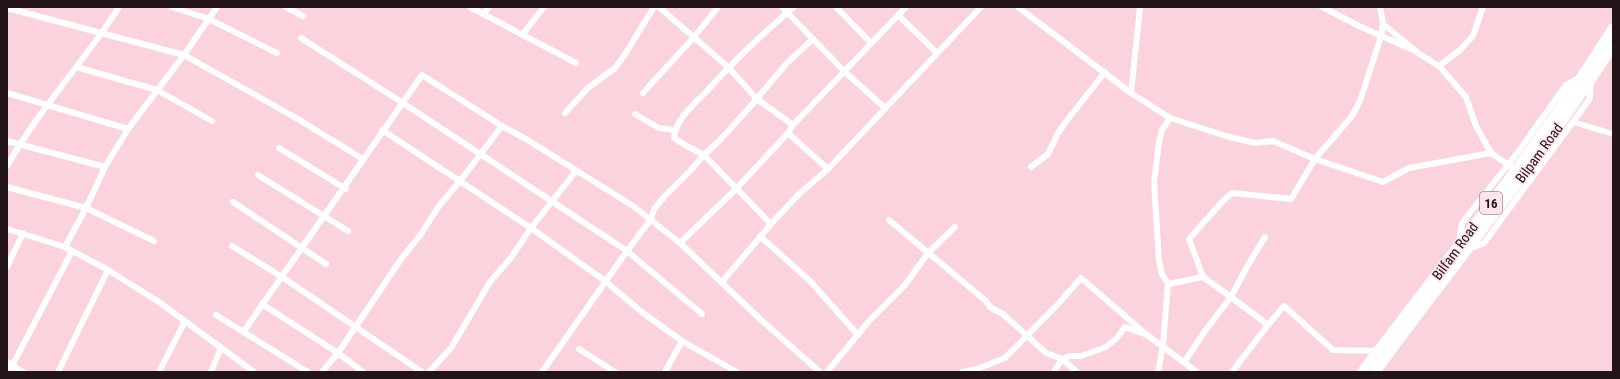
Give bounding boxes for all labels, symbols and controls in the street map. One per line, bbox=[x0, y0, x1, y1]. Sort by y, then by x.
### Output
street label: Bilpam Road bbox=[1512, 120, 1566, 186]
road number: 16 bbox=[1480, 192, 1502, 214]
street label: Bilfam Road bbox=[1429, 219, 1481, 283]

